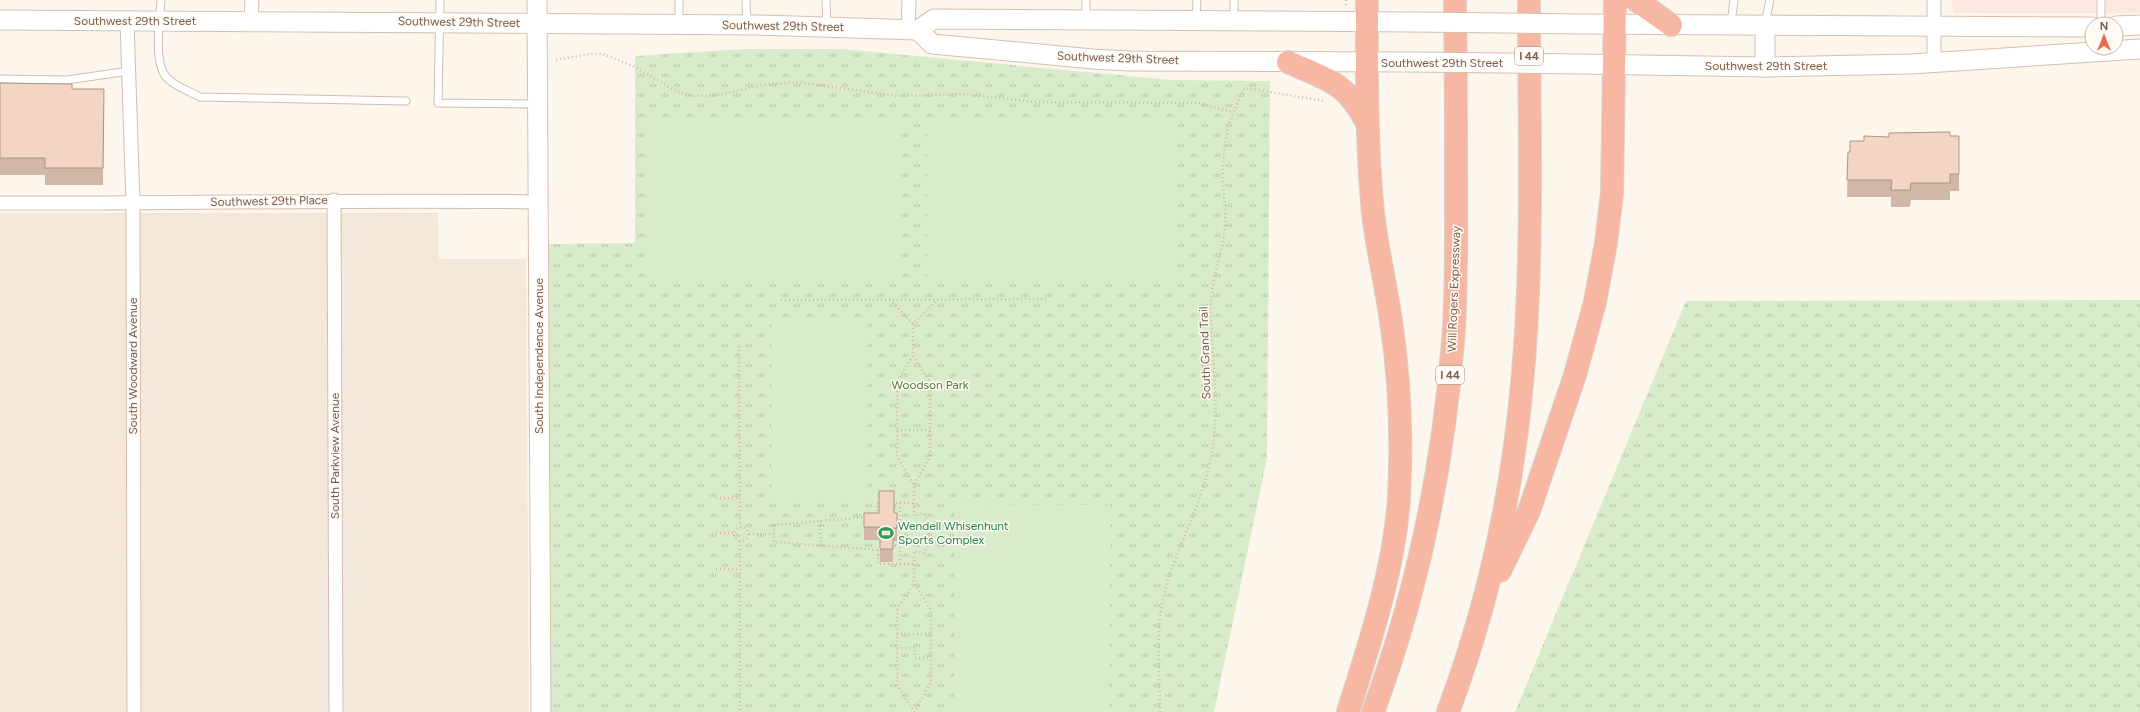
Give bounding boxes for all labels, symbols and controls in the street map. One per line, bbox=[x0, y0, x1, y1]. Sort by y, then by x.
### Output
street label: Southwest 29th Street bbox=[74, 14, 197, 28]
street label: Southwest 29th Street bbox=[398, 14, 521, 30]
north arrow bbox=[2084, 16, 2124, 56]
street label: Southwest 29th Street bbox=[722, 18, 845, 34]
text: N bbox=[2100, 20, 2108, 33]
road number: I 44 bbox=[1515, 47, 1543, 65]
street label: Southwest 29th Street bbox=[1057, 49, 1180, 67]
street label: Southwest 29th Street bbox=[1381, 56, 1504, 70]
street label: Southwest 29th Street bbox=[1705, 59, 1828, 73]
street label: Southwest 29th Place bbox=[210, 193, 328, 209]
street label: Will Rogers Expressway bbox=[1445, 225, 1463, 352]
street label: South Independence Avenue bbox=[532, 278, 546, 434]
street label: South Woodward Avenue bbox=[126, 297, 140, 435]
street label: South Grand Trail bbox=[1196, 306, 1214, 400]
road number: I 44 bbox=[1436, 366, 1464, 384]
park label: Woodson Park bbox=[891, 378, 969, 392]
street label: South Parkview Avenue bbox=[328, 392, 342, 519]
place label: Wendell Whisenhunt Sports Complex bbox=[898, 519, 1009, 547]
sports icon: Wendell Whisenhunt Sports Complex bbox=[877, 524, 895, 542]

